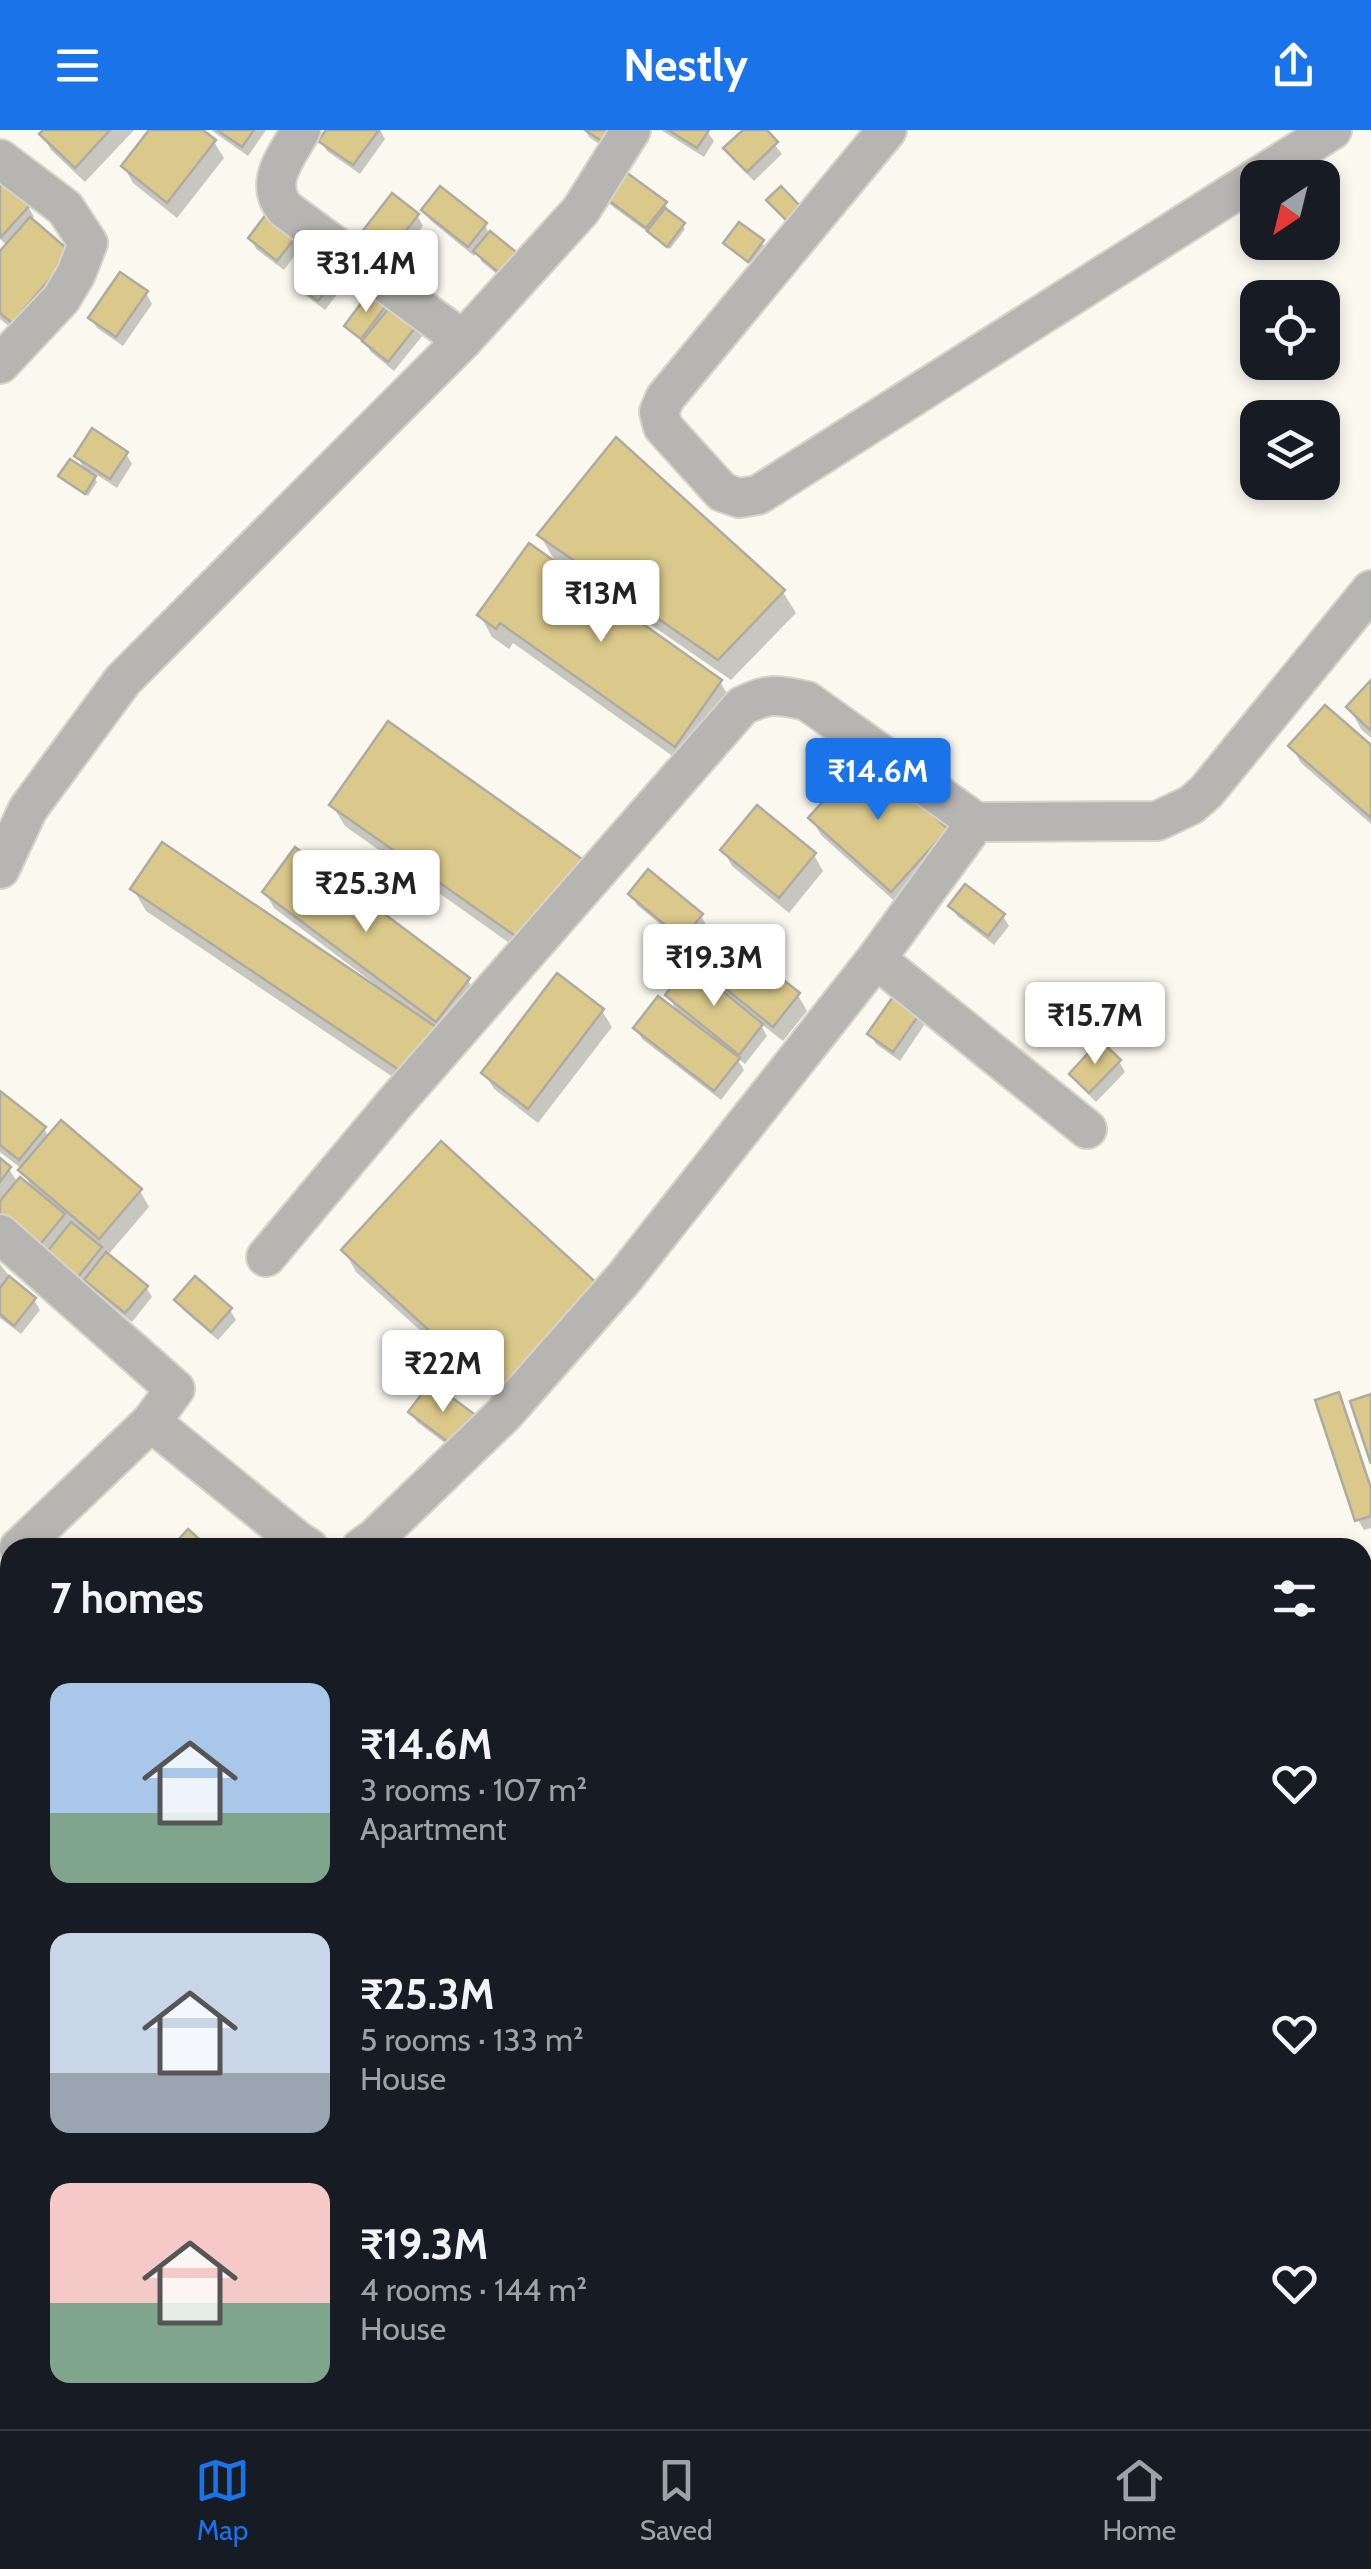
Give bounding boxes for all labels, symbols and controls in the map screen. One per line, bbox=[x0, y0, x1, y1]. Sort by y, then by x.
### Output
icon: menu bbox=[50, 38, 105, 93]
text: Nestly bbox=[623, 38, 748, 92]
icon: share bbox=[1266, 38, 1321, 93]
north arrow bbox=[1240, 160, 1340, 260]
map controls bbox=[1240, 160, 1340, 500]
pin: ₹31.4M bbox=[285, 230, 447, 315]
text: ₹31.4M bbox=[316, 243, 416, 282]
button: locate bbox=[1240, 280, 1340, 380]
button: layers bbox=[1240, 400, 1340, 500]
pin: ₹13M bbox=[542, 560, 660, 645]
text: ₹13M bbox=[564, 573, 638, 612]
pin: ₹14.6M bbox=[797, 738, 959, 823]
text: ₹14.6M bbox=[828, 751, 928, 790]
pin: ₹25.3M bbox=[285, 850, 447, 935]
text: ₹25.3M bbox=[315, 863, 417, 902]
pin: ₹19.3M bbox=[633, 924, 795, 1009]
text: ₹19.3M bbox=[665, 937, 763, 976]
pin: ₹15.7M bbox=[1014, 982, 1176, 1067]
text: ₹15.7M bbox=[1047, 995, 1143, 1034]
pin: ₹22M bbox=[384, 1330, 502, 1415]
text: ₹22M bbox=[404, 1343, 482, 1382]
icon: filters bbox=[1267, 1571, 1322, 1626]
text: 7 homes bbox=[50, 1572, 204, 1624]
text: ₹14.6M bbox=[360, 1718, 492, 1770]
icon: home bbox=[130, 1723, 250, 1843]
icon: heart bbox=[1267, 1756, 1322, 1811]
text: 3 rooms · 107 m² bbox=[360, 1770, 587, 1809]
text: Apartment bbox=[360, 1809, 507, 1848]
text: ₹25.3M bbox=[360, 1968, 495, 2020]
icon: home bbox=[130, 1973, 250, 2093]
icon: heart bbox=[1267, 2006, 1322, 2061]
text: 5 rooms · 133 m² bbox=[360, 2020, 584, 2059]
text: House bbox=[360, 2059, 446, 2098]
text: ₹19.3M bbox=[360, 2218, 488, 2270]
icon: home bbox=[130, 2223, 250, 2343]
icon: heart bbox=[1267, 2256, 1322, 2311]
text: 4 rooms · 144 m² bbox=[360, 2270, 587, 2309]
text: House bbox=[360, 2309, 446, 2348]
tab: Map bbox=[195, 2453, 250, 2547]
tab: Saved bbox=[640, 2453, 713, 2547]
tab: Home bbox=[1102, 2453, 1176, 2547]

